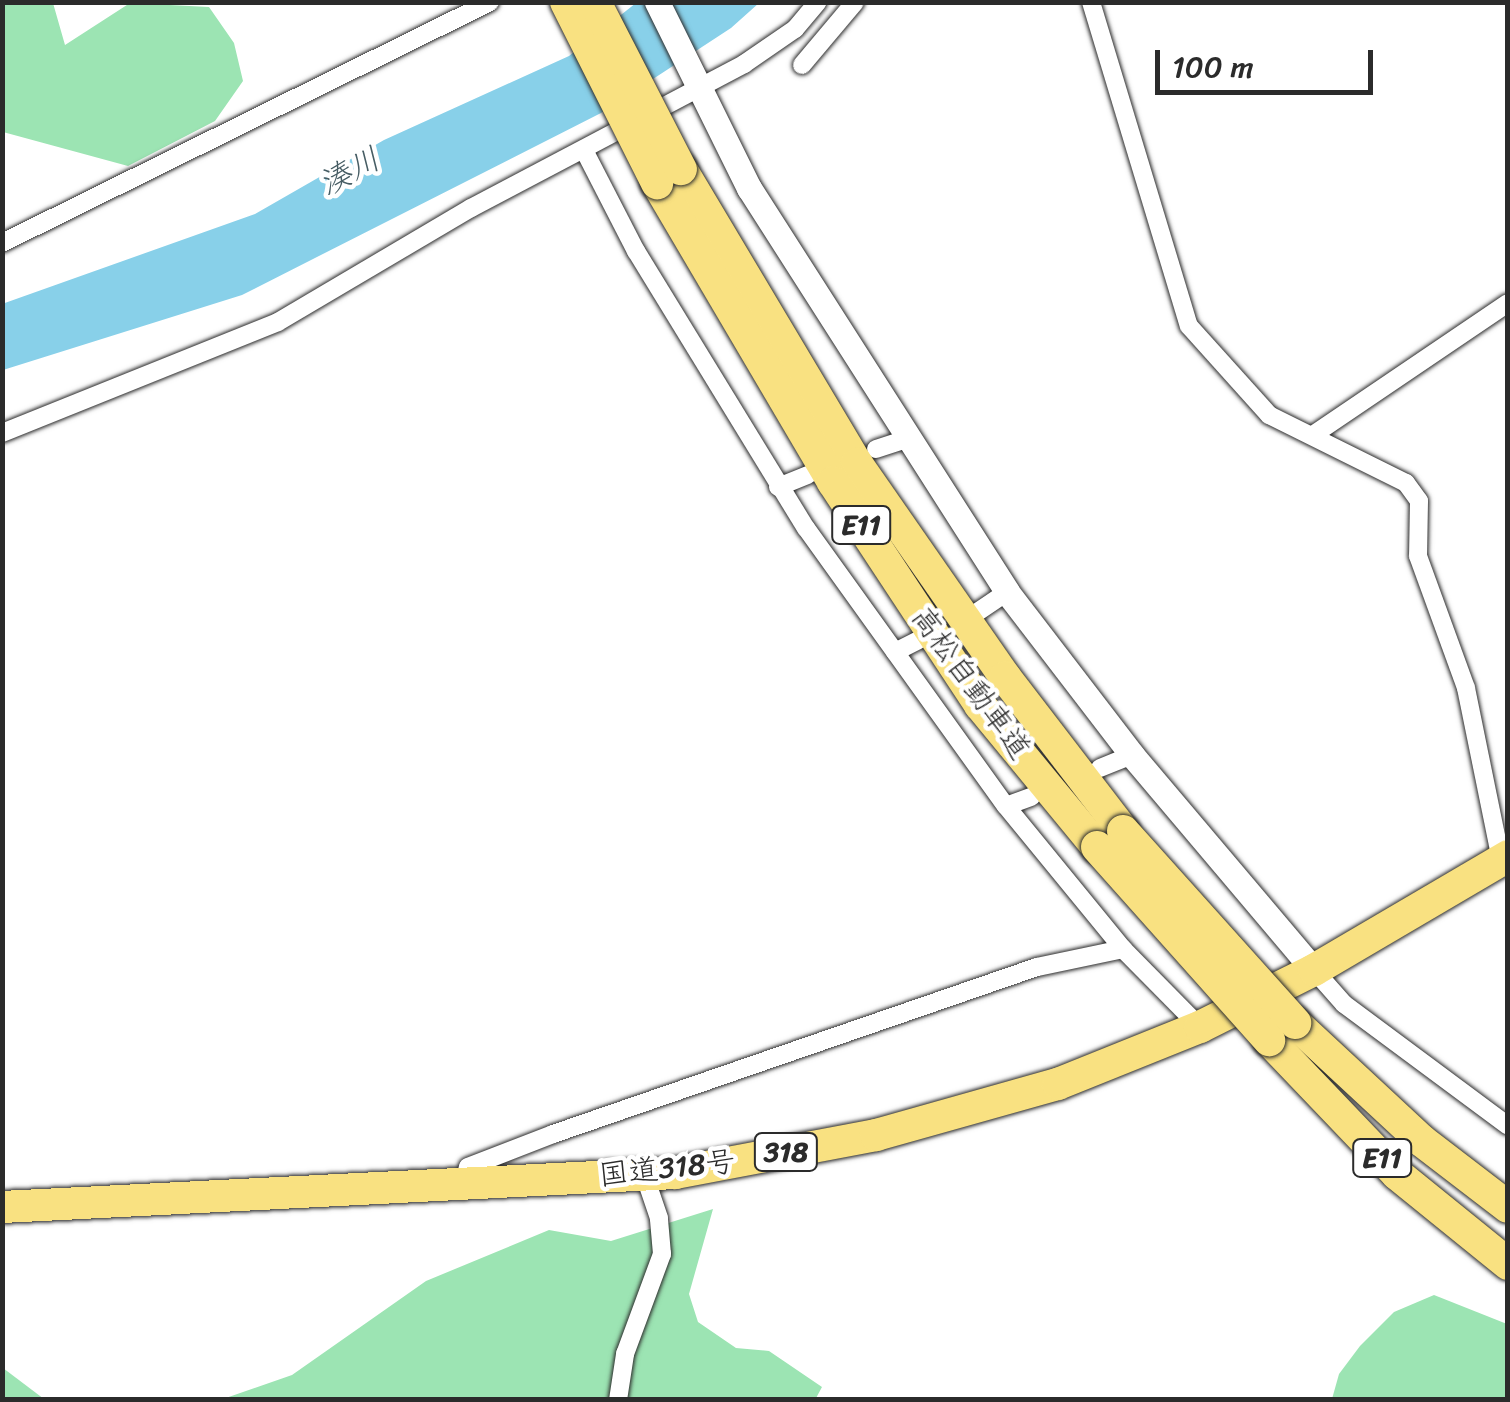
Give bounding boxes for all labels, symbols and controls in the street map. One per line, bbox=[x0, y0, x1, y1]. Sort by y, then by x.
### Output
scale bar bbox=[1160, 30, 1378, 92]
text: 100 m bbox=[1172, 40, 1254, 94]
water label: 湊川 bbox=[313, 140, 387, 204]
road number: E11 bbox=[831, 502, 891, 548]
street label: 高松自動車道 bbox=[904, 600, 1038, 766]
road number: 318 bbox=[754, 1129, 818, 1175]
road number: E11 bbox=[1352, 1135, 1412, 1181]
street label: 国道318号 bbox=[597, 1143, 737, 1193]

